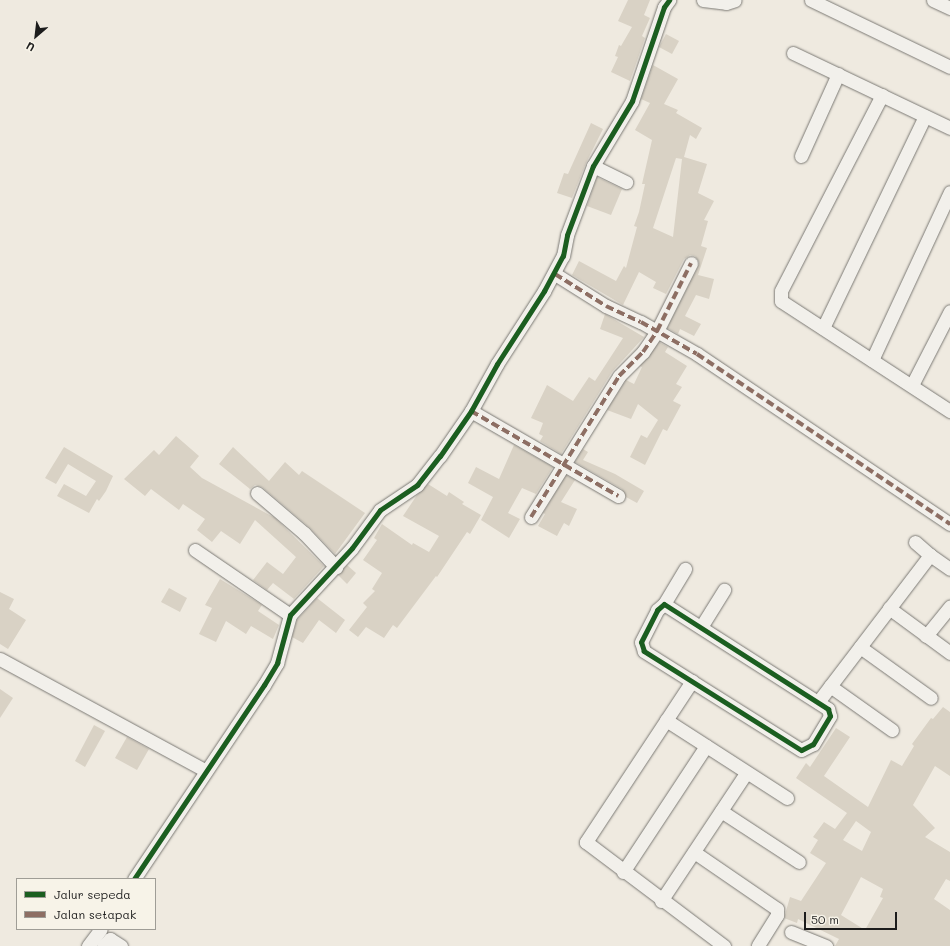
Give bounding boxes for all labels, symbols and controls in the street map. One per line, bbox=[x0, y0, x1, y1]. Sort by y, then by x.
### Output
north arrow bbox=[16, 16, 56, 56]
text: U bbox=[23, 39, 37, 55]
legend bbox=[16, 878, 156, 930]
text: Jalur sepeda bbox=[54, 886, 131, 902]
scale bar bbox=[806, 904, 899, 930]
text: Jalan setapak bbox=[54, 906, 136, 922]
text: 50 m bbox=[811, 911, 839, 927]

